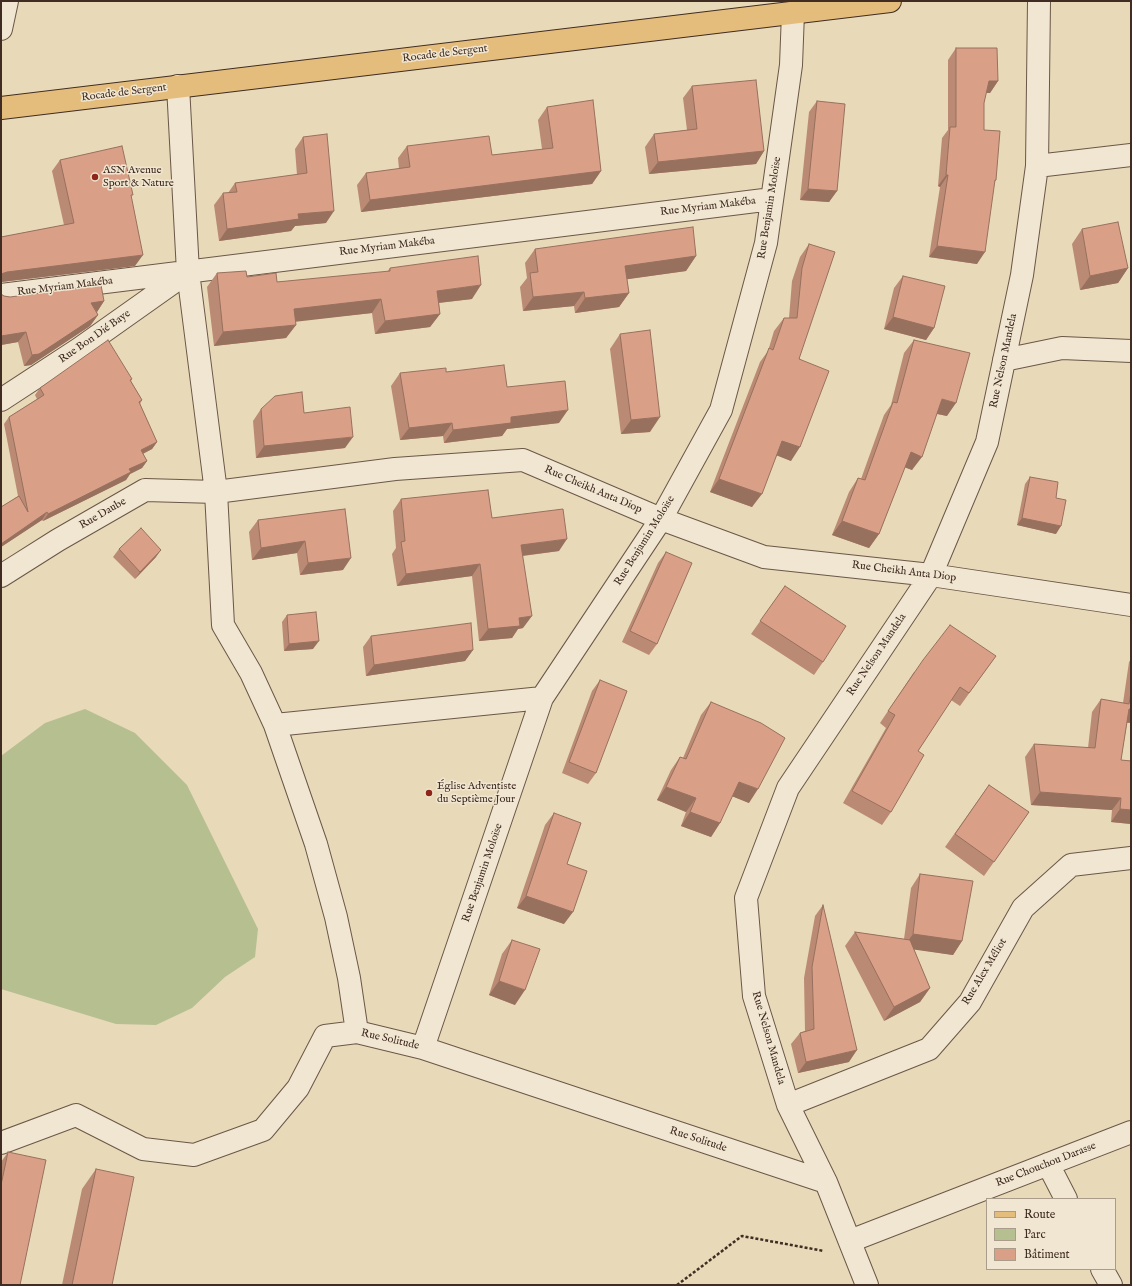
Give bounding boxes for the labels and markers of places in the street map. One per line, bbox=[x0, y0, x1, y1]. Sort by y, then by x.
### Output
place label: ASN Avenue Sport & Nature bbox=[103, 164, 174, 190]
marker: ASN Avenue Sport & Nature bbox=[90, 172, 100, 182]
place label: Église Adventiste du Septième Jour bbox=[437, 780, 516, 806]
marker: Église Adventiste du Septième Jour bbox=[424, 788, 434, 798]

